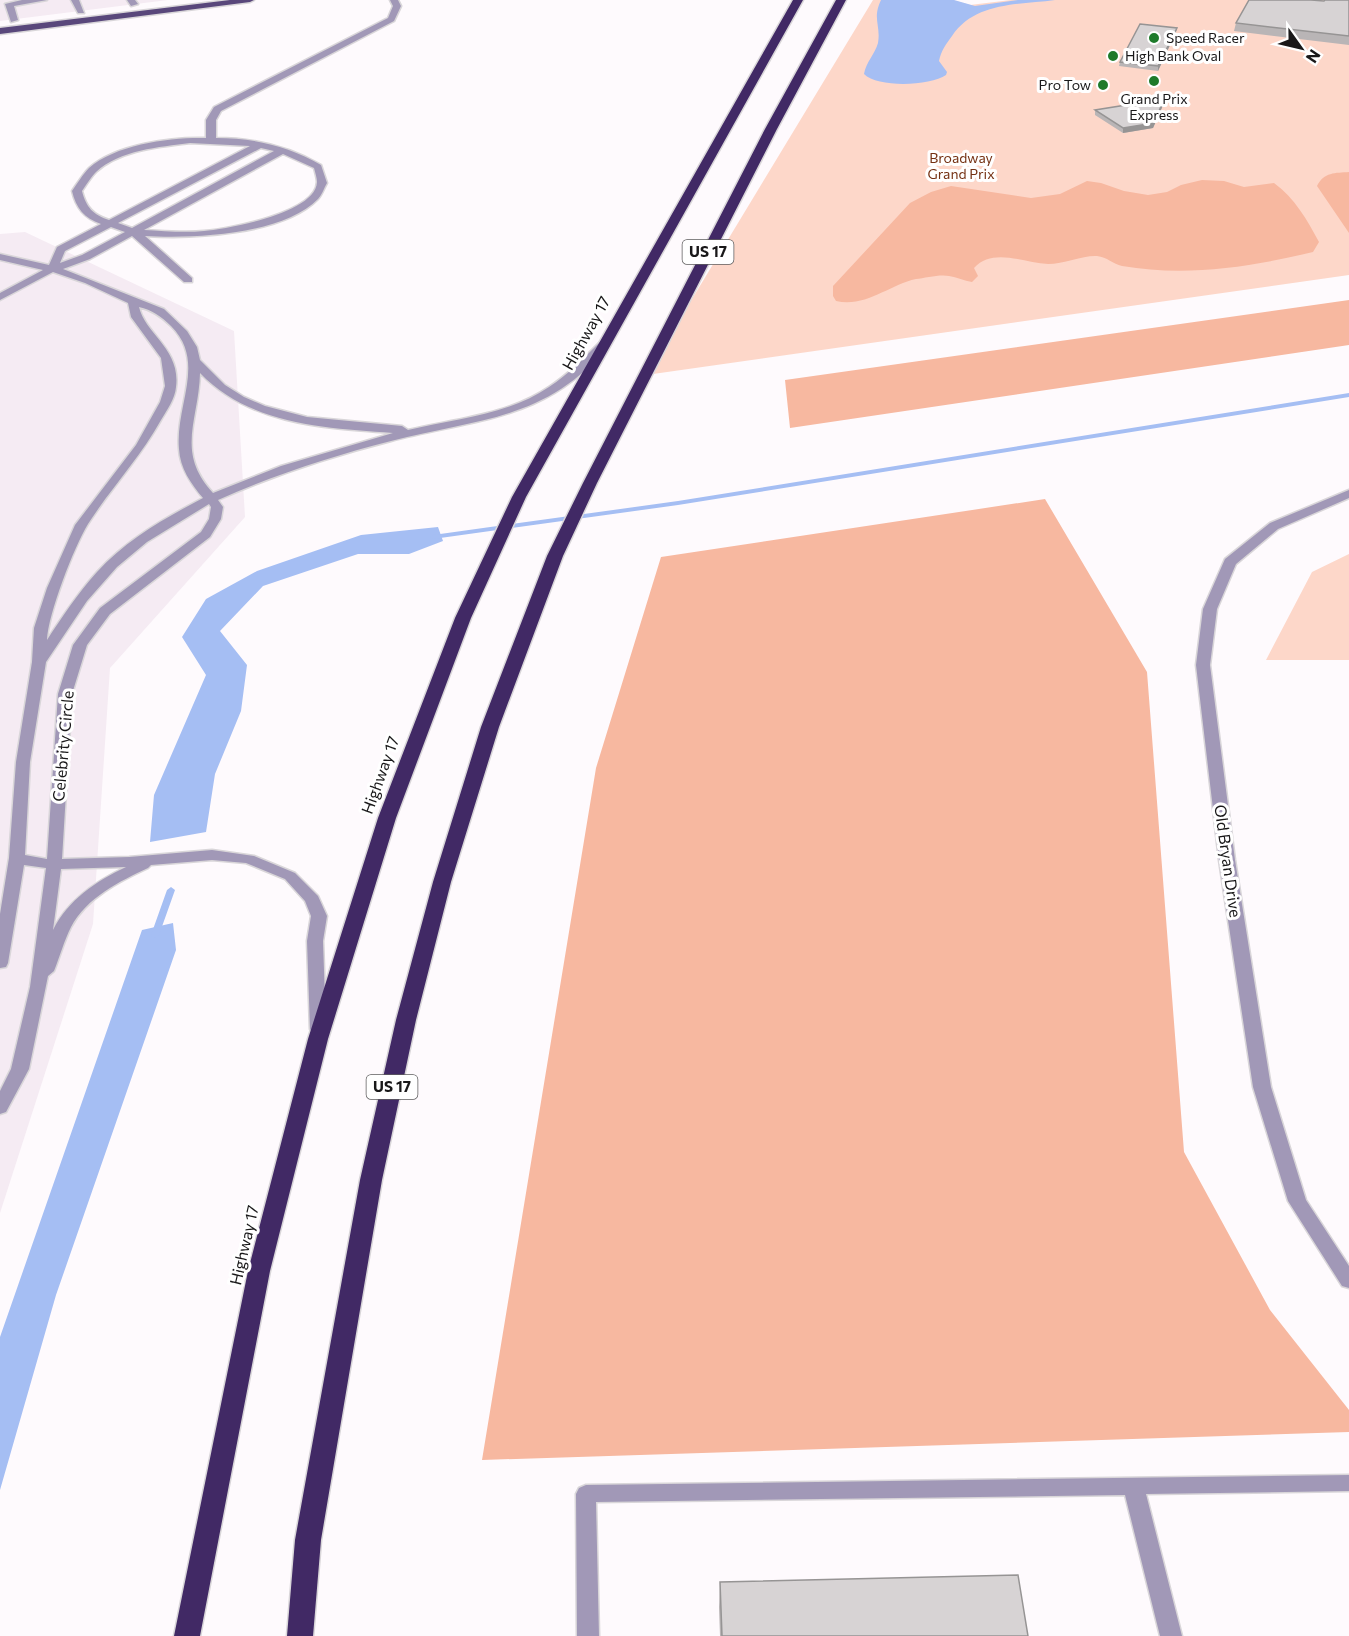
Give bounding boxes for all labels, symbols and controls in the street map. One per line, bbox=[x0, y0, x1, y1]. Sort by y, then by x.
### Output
north arrow bbox=[1271, 18, 1331, 78]
place label: Speed Racer bbox=[1166, 29, 1245, 46]
marker: Speed Racer bbox=[1147, 31, 1161, 45]
text: N bbox=[1303, 46, 1325, 67]
place label: High Bank Oval bbox=[1125, 47, 1221, 64]
marker: High Bank Oval bbox=[1106, 49, 1120, 63]
marker: Grand Prix Express bbox=[1147, 74, 1161, 88]
place label: Pro Tow bbox=[1039, 76, 1091, 93]
marker: Pro Tow bbox=[1096, 78, 1110, 92]
place label: Grand Prix Express bbox=[1120, 90, 1188, 123]
park label: Broadway Grand Prix bbox=[927, 149, 995, 182]
road number: US 17 bbox=[682, 240, 734, 264]
street label: Highway 17 bbox=[558, 293, 614, 373]
street label: Celebrity Circle bbox=[48, 690, 77, 802]
street label: Highway 17 bbox=[357, 733, 402, 816]
street label: Old Bryan Drive bbox=[1211, 803, 1246, 918]
road number: US 17 bbox=[366, 1075, 418, 1099]
street label: Highway 17 bbox=[225, 1203, 262, 1287]

